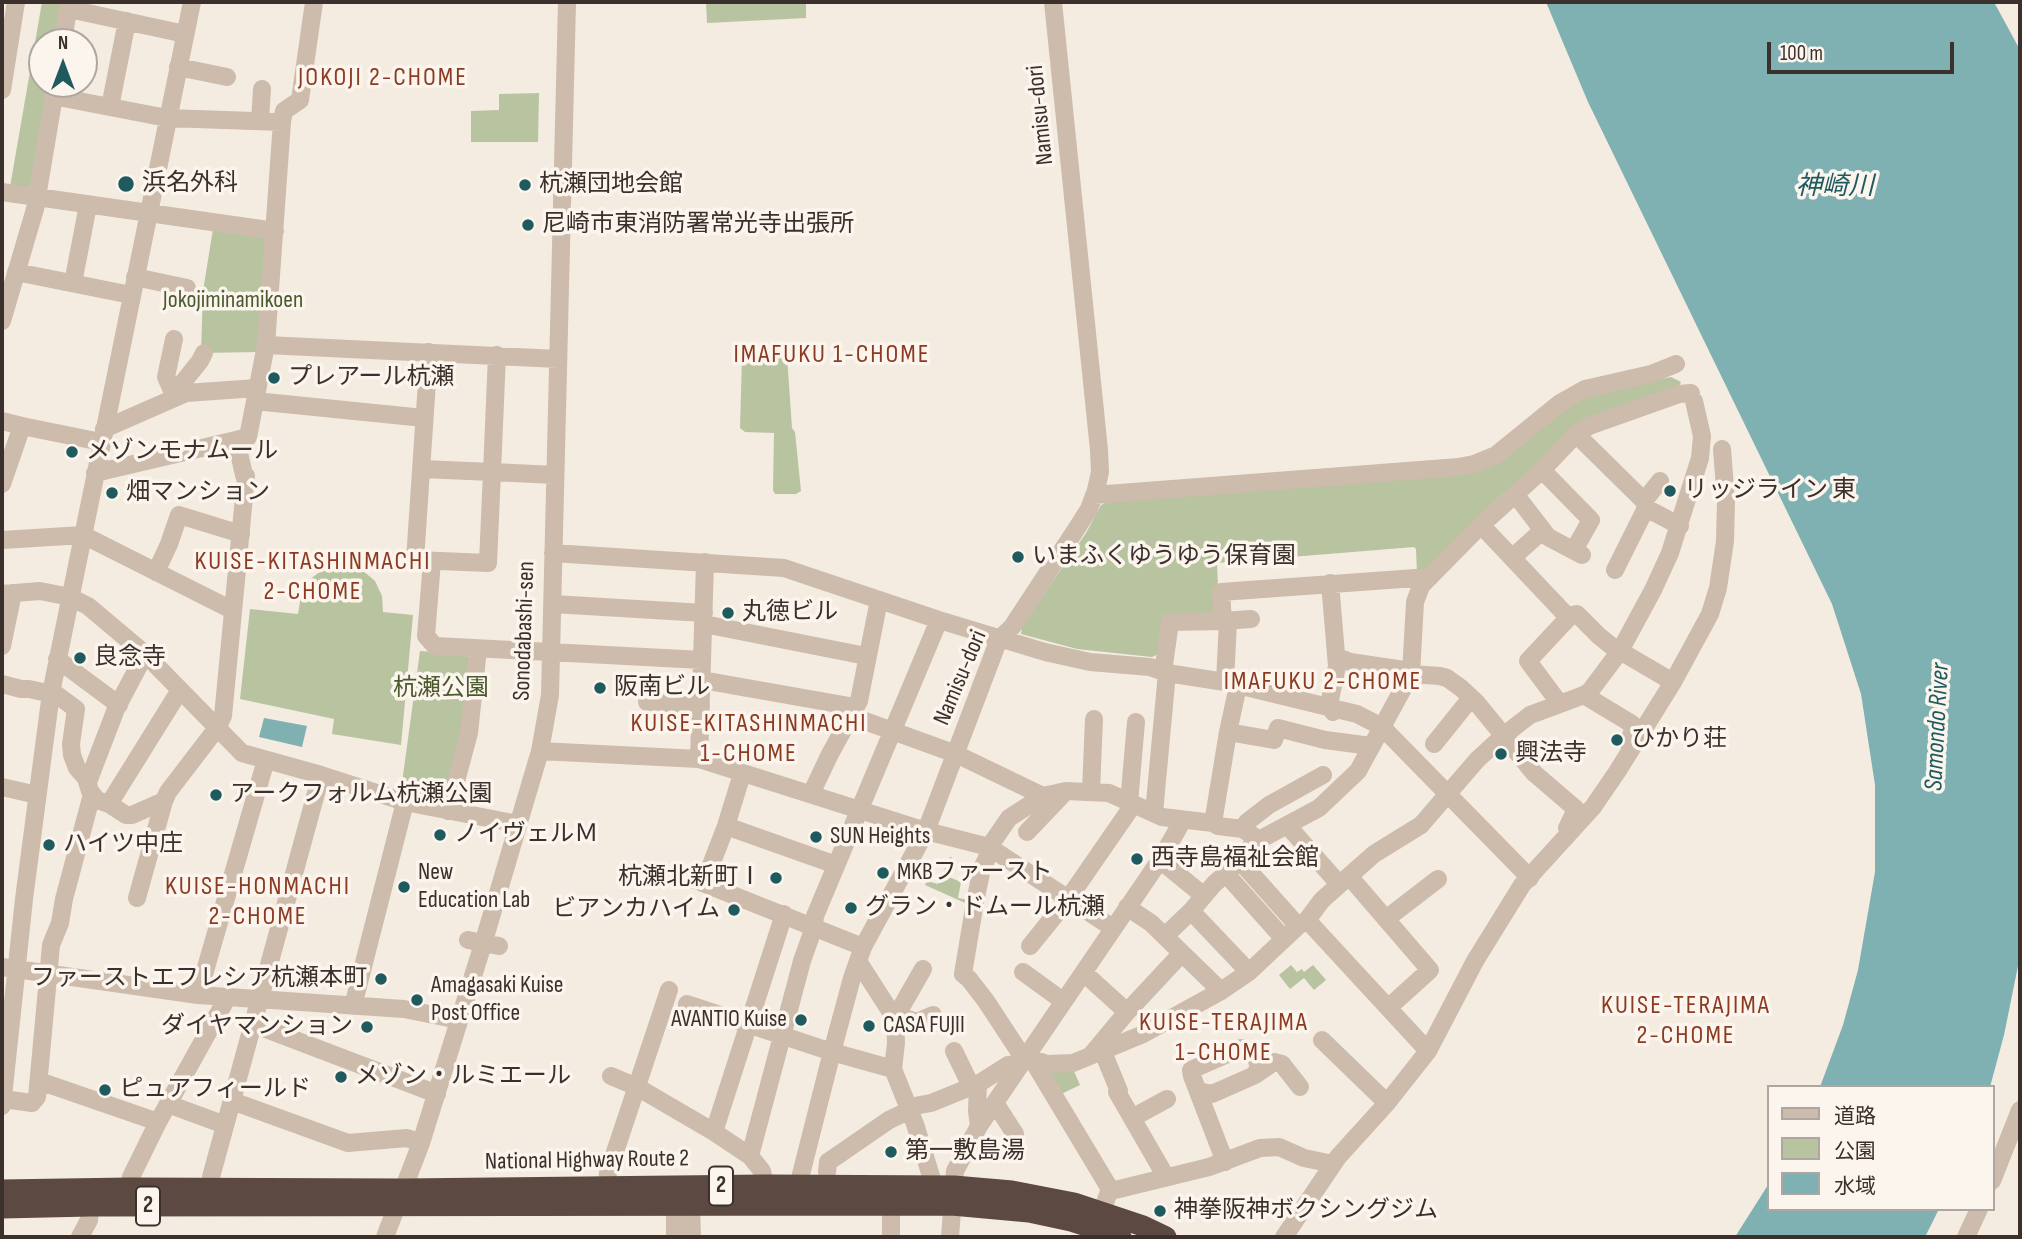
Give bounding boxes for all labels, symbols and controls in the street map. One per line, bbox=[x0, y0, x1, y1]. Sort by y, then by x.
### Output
north arrow bbox=[28, 28, 98, 98]
scale bar bbox=[1770, 28, 1957, 72]
text: N bbox=[58, 32, 68, 55]
text: 100 m bbox=[1780, 41, 1823, 66]
district label: JOKOJI 2-CHOME bbox=[300, 62, 466, 94]
street label: Namisu-dori bbox=[1021, 64, 1061, 166]
place label: 浜名外科 bbox=[142, 170, 238, 198]
place label: 杭瀬団地会館 bbox=[539, 171, 683, 199]
water label: 神崎川 bbox=[1796, 171, 1874, 203]
marker: 浜名外科 bbox=[116, 174, 136, 194]
marker: 杭瀬団地会館 bbox=[517, 177, 533, 193]
place label: 尼崎市東消防署常光寺出張所 bbox=[542, 211, 854, 239]
marker: 尼崎市東消防署常光寺出張所 bbox=[520, 217, 536, 233]
park label: Jokojiminamikoen bbox=[163, 287, 303, 315]
district label: IMAFUKU 1-CHOME bbox=[735, 339, 929, 371]
place label: プレアール杭瀬 bbox=[288, 364, 455, 392]
marker: プレアール杭瀬 bbox=[266, 370, 282, 386]
place label: メゾンモナムール bbox=[86, 438, 278, 466]
marker: メゾンモナムール bbox=[64, 444, 80, 460]
place label: リッジライン 東 bbox=[1684, 477, 1856, 505]
place label: 畑マンション bbox=[126, 479, 270, 507]
marker: リッジライン 東 bbox=[1662, 483, 1678, 499]
marker: 畑マンション bbox=[104, 485, 120, 501]
place label: いまふくゆうゆう保育園 bbox=[1032, 543, 1296, 571]
district label: KUISE-KITASHINMACHI 2-CHOME bbox=[197, 546, 429, 608]
marker: いまふくゆうゆう保育園 bbox=[1010, 549, 1026, 565]
street label: Sonodabashi-sen bbox=[508, 561, 542, 701]
place label: 丸徳ビル bbox=[742, 599, 838, 627]
marker: 丸徳ビル bbox=[720, 605, 736, 621]
street label: Namisu-dori bbox=[928, 626, 994, 730]
place label: 良念寺 bbox=[94, 644, 166, 672]
marker: 良念寺 bbox=[72, 650, 88, 666]
water label: Samondo River bbox=[1919, 662, 1957, 792]
district label: IMAFUKU 2-CHOME bbox=[1226, 666, 1420, 698]
place label: 阪南ビル bbox=[614, 674, 710, 702]
park label: 杭瀬公園 bbox=[393, 675, 489, 703]
marker: 阪南ビル bbox=[592, 680, 608, 696]
district label: KUISE-KITASHINMACHI 1-CHOME bbox=[633, 708, 865, 770]
place label: ひかり荘 bbox=[1631, 726, 1727, 754]
marker: ひかり荘 bbox=[1609, 732, 1625, 748]
place label: 興法寺 bbox=[1515, 740, 1587, 768]
marker: 興法寺 bbox=[1493, 746, 1509, 762]
place label: アークフォルム杭瀬公園 bbox=[230, 781, 493, 809]
marker: アークフォルム杭瀬公園 bbox=[208, 787, 224, 803]
place label: ノイヴェルＭ bbox=[454, 821, 598, 849]
place label: SUN Heights bbox=[830, 823, 930, 851]
marker: ノイヴェルＭ bbox=[432, 827, 448, 843]
marker: SUN Heights bbox=[808, 829, 824, 845]
place label: ハイツ中庄 bbox=[63, 831, 183, 859]
marker: ハイツ中庄 bbox=[41, 837, 57, 853]
place label: 西寺島福祉会館 bbox=[1151, 845, 1319, 873]
marker: 西寺島福祉会館 bbox=[1129, 851, 1145, 867]
place label: New Education Lab bbox=[418, 859, 530, 915]
place label: MKBファースト bbox=[897, 859, 1053, 887]
place label: 杭瀬北新町Ⅰ bbox=[618, 864, 762, 892]
marker: MKBファースト bbox=[875, 865, 891, 881]
marker: 杭瀬北新町Ⅰ bbox=[768, 870, 784, 886]
district label: KUISE-HONMACHI 2-CHOME bbox=[167, 871, 349, 932]
marker: New Education Lab bbox=[396, 879, 412, 895]
place label: グラン・ドムール杭瀬 bbox=[865, 894, 1105, 922]
place label: ビアンカハイム bbox=[552, 896, 720, 924]
marker: グラン・ドムール杭瀬 bbox=[843, 900, 859, 916]
marker: ビアンカハイム bbox=[726, 902, 742, 918]
place label: ファーストエフレシア杭瀬本町 bbox=[31, 965, 367, 993]
marker: ファーストエフレシア杭瀬本町 bbox=[373, 971, 389, 987]
place label: Amagasaki Kuise Post Office bbox=[431, 972, 563, 1028]
district label: KUISE-TERAJIMA 2-CHOME bbox=[1603, 990, 1769, 1052]
marker: Amagasaki Kuise Post Office bbox=[409, 992, 425, 1008]
place label: AVANTIO Kuise bbox=[671, 1006, 787, 1034]
district label: KUISE-TERAJIMA 1-CHOME bbox=[1141, 1007, 1307, 1068]
marker: AVANTIO Kuise bbox=[793, 1012, 809, 1028]
place label: CASA FUJII bbox=[883, 1012, 965, 1040]
place label: ダイヤマンション bbox=[161, 1013, 353, 1041]
marker: CASA FUJII bbox=[861, 1018, 877, 1034]
marker: ダイヤマンション bbox=[359, 1019, 375, 1035]
place label: メゾン・ルミエール bbox=[355, 1063, 571, 1091]
marker: メゾン・ルミエール bbox=[333, 1069, 349, 1085]
place label: ピュアフィールド bbox=[119, 1076, 311, 1104]
marker: ピュアフィールド bbox=[97, 1082, 113, 1098]
legend bbox=[1766, 1085, 1994, 1211]
text: 道路 bbox=[1834, 1104, 1876, 1129]
place label: 第一敷島湯 bbox=[905, 1138, 1025, 1166]
text: 公園 bbox=[1834, 1139, 1876, 1164]
marker: 第一敷島湯 bbox=[883, 1144, 899, 1160]
street label: National Highway Route 2 bbox=[485, 1145, 689, 1177]
road number: 2 bbox=[709, 1166, 733, 1205]
text: 水域 bbox=[1834, 1174, 1876, 1199]
road number: 2 bbox=[136, 1186, 160, 1226]
place label: 神拳阪神ボクシングジム bbox=[1174, 1197, 1438, 1225]
marker: 神拳阪神ボクシングジム bbox=[1152, 1203, 1168, 1219]

